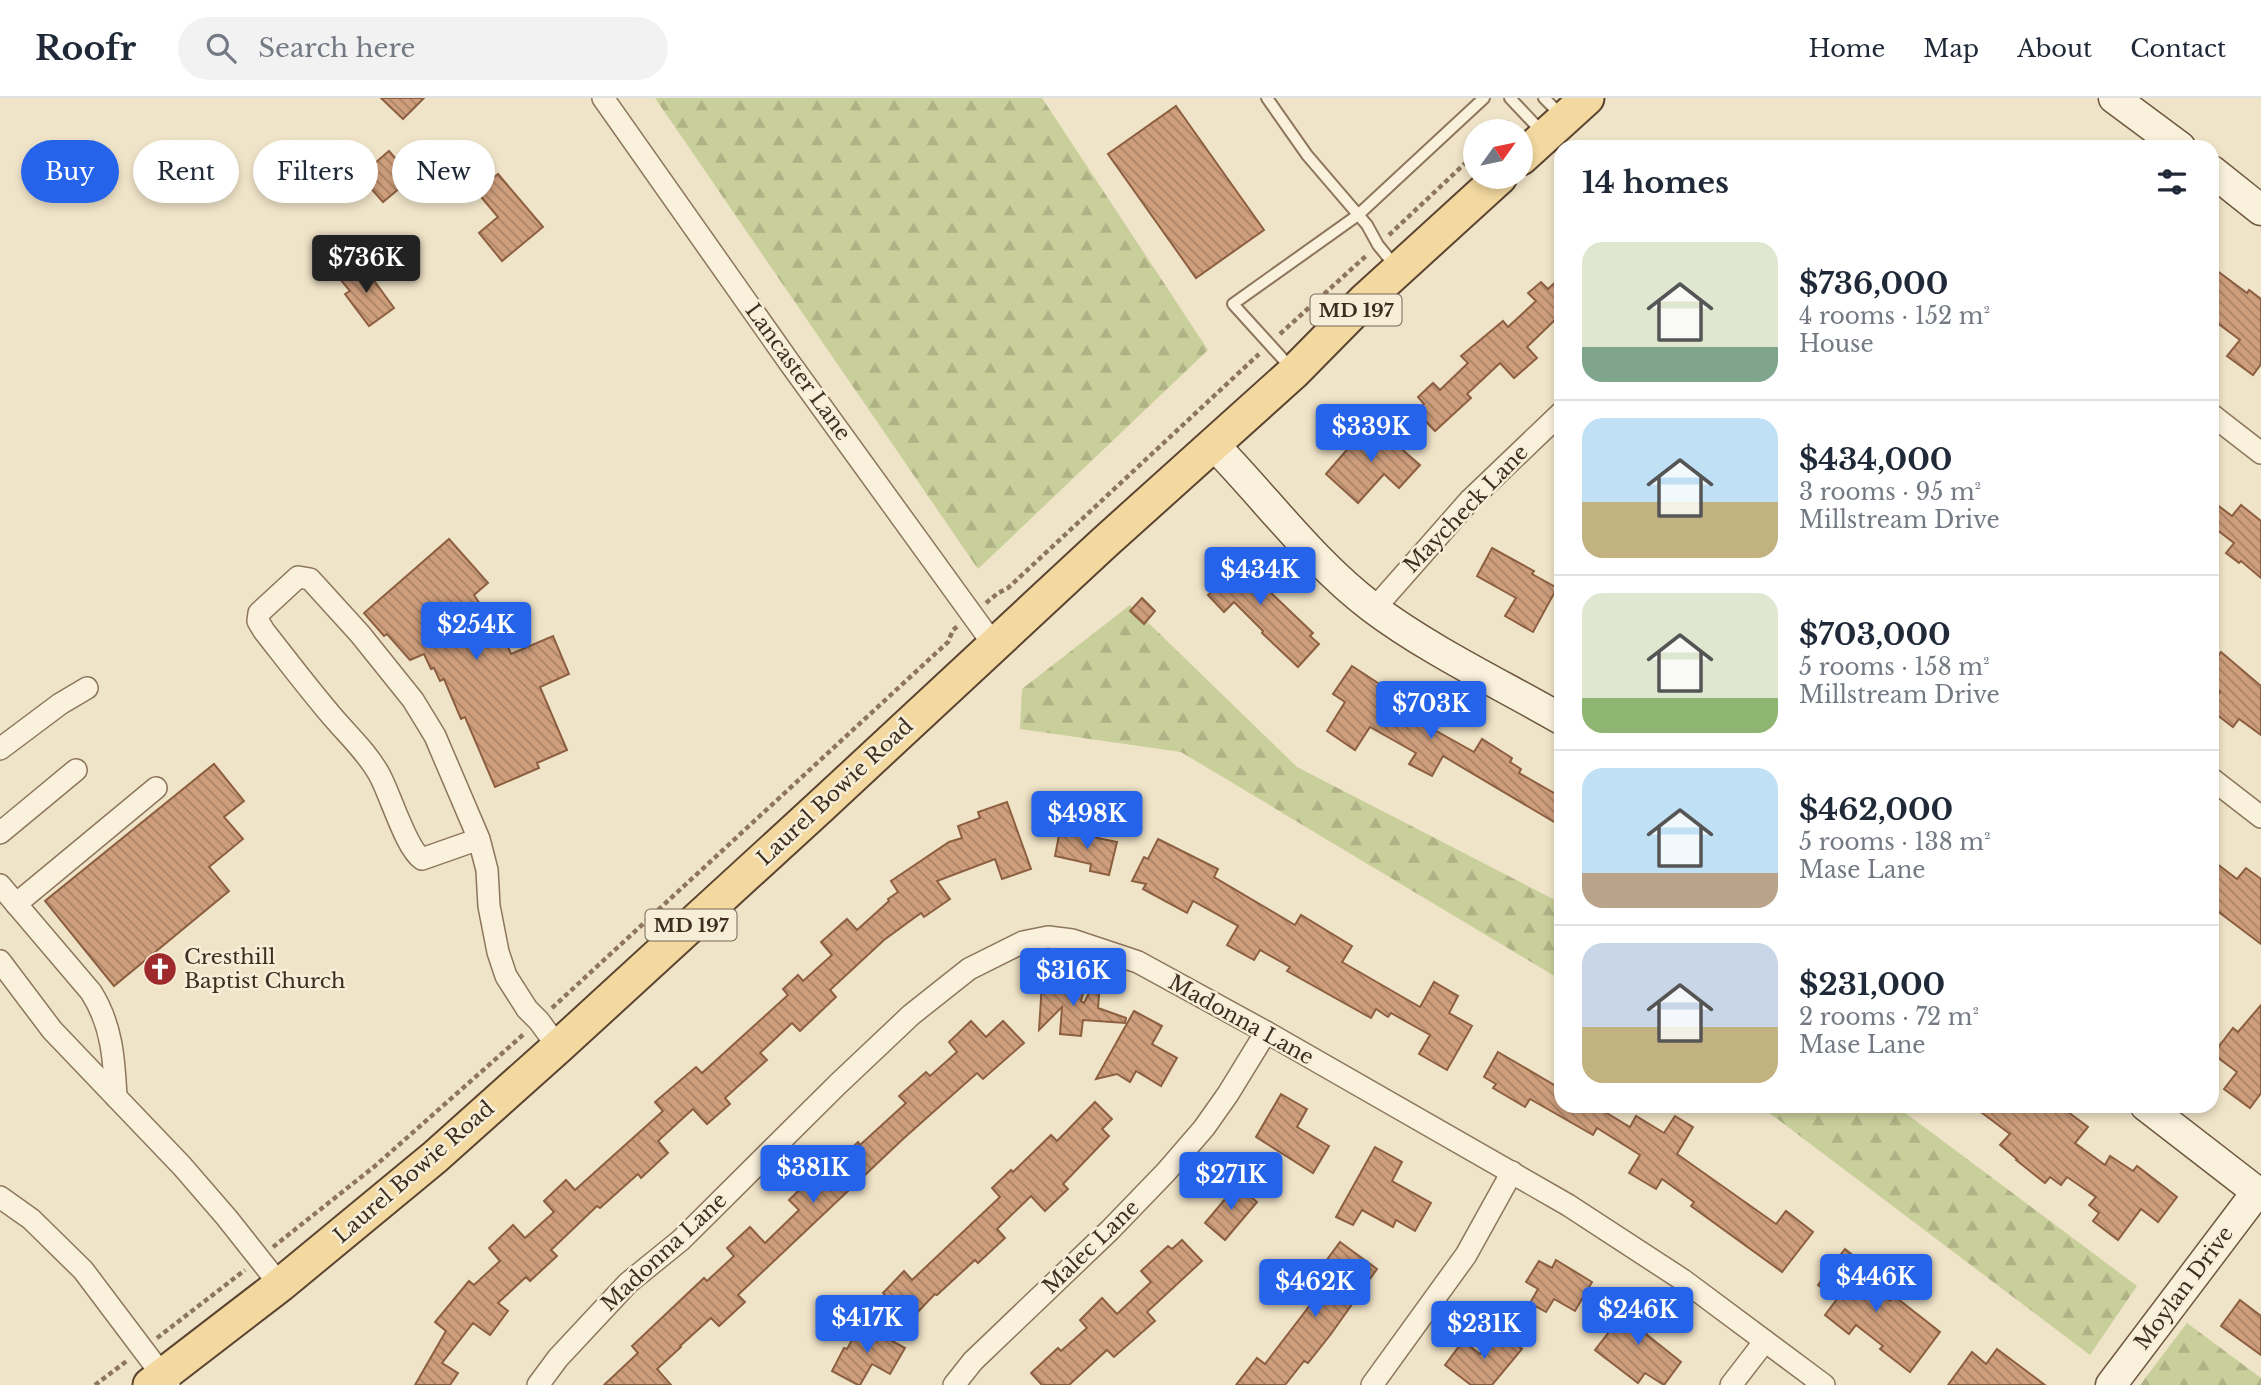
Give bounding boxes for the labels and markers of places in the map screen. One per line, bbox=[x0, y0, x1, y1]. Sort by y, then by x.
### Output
pin: $736K bbox=[317, 236, 415, 295]
pin: $339K bbox=[1322, 404, 1420, 464]
pin: $434K bbox=[1211, 547, 1309, 607]
pin: $254K bbox=[427, 602, 525, 662]
pin: $703K bbox=[1382, 682, 1480, 741]
pin: $498K bbox=[1038, 792, 1136, 851]
place label: Cresthill Baptist Church bbox=[184, 944, 345, 994]
pin: $316K bbox=[1024, 948, 1122, 1008]
church icon: Cresthill Baptist Church bbox=[141, 950, 179, 988]
pin: $381K bbox=[764, 1146, 862, 1205]
pin: $271K bbox=[1182, 1152, 1280, 1212]
pin: $446K bbox=[1827, 1254, 1925, 1314]
pin: $462K bbox=[1266, 1260, 1364, 1319]
pin: $246K bbox=[1589, 1288, 1687, 1347]
pin: $417K bbox=[818, 1296, 916, 1355]
pin: $231K bbox=[1435, 1302, 1533, 1361]

